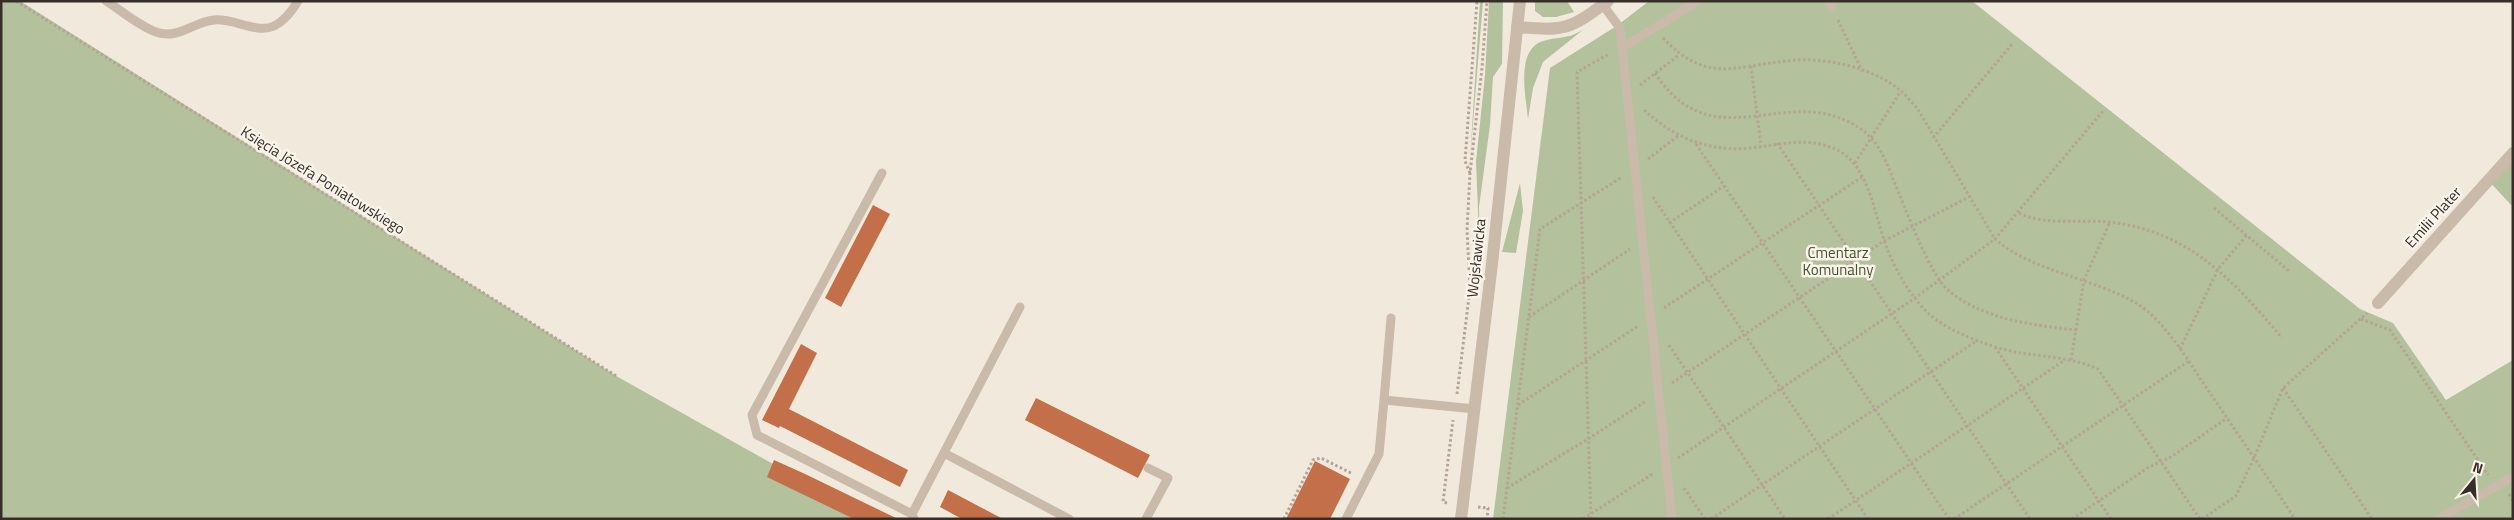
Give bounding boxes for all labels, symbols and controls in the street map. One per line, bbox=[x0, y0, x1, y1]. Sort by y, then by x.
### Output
street label: Księcia Józefa Poniatowskiego bbox=[236, 120, 410, 240]
street label: Emilii Plater bbox=[2399, 181, 2467, 253]
street label: Wojsławicka bbox=[1460, 217, 1492, 299]
park label: Cmentarz Komunalny bbox=[1803, 241, 1873, 281]
north arrow bbox=[2449, 455, 2499, 505]
text: N bbox=[2470, 456, 2486, 479]

